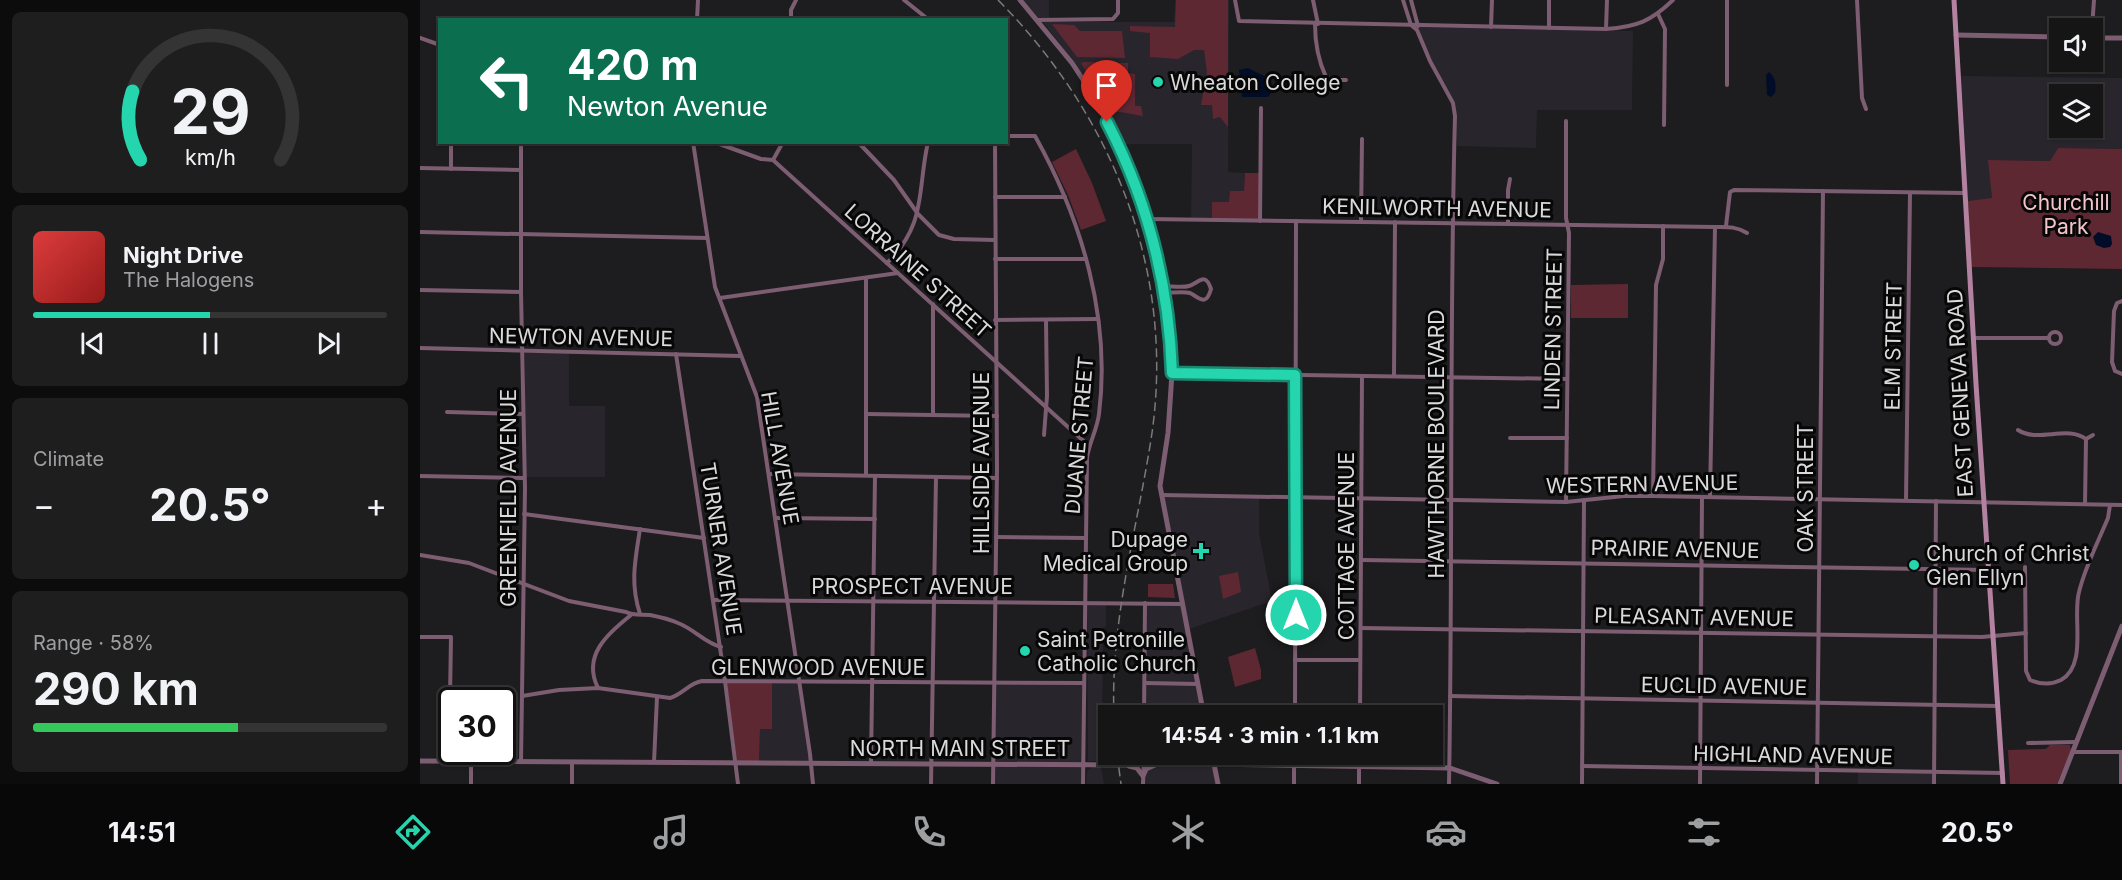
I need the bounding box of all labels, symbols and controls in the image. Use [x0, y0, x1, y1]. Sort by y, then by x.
map controls [2049, 18, 2103, 138]
button: sound [2049, 18, 2103, 72]
text: 420 m [567, 39, 698, 90]
icon: left [468, 42, 546, 120]
pin [1081, 60, 1132, 122]
icon: arrive [1090, 69, 1123, 102]
place label: Wheaton College [1170, 70, 1340, 95]
text: 29 [170, 74, 250, 149]
marker: Wheaton College [1151, 75, 1165, 89]
button: layers [2049, 84, 2103, 138]
text: Newton Avenue [567, 90, 768, 123]
text: km/h [185, 144, 235, 170]
park label: Churchill Park [2022, 190, 2110, 239]
street label: KENILWORTH AVENUE [1322, 193, 1552, 223]
street label: LORRAINE STREET [840, 199, 996, 343]
text: Night Drive [123, 242, 243, 268]
street label: LINDEN STREET [1539, 248, 1567, 410]
text: The Halogens [123, 268, 254, 292]
street label: ELM STREET [1879, 281, 1907, 411]
street label: EAST GENEVA ROAD [1942, 288, 1978, 498]
street label: HAWTHORNE BOULEVARD [1424, 310, 1449, 578]
street label: NEWTON AVENUE [489, 323, 673, 351]
icon: previous [76, 327, 109, 360]
icon: pause [194, 327, 227, 360]
icon: next [312, 327, 345, 360]
street label: DUANE STREET [1060, 355, 1098, 515]
street label: HILLSIDE AVENUE [969, 372, 994, 554]
street label: GREENFIELD AVENUE [496, 389, 521, 607]
street label: HILL AVENUE [756, 389, 804, 527]
street label: OAK STREET [1793, 423, 1818, 553]
text: Climate [33, 447, 104, 471]
street label: COTTAGE AVENUE [1334, 452, 1359, 640]
street label: TURNER AVENUE [695, 461, 747, 637]
street label: WESTERN AVENUE [1546, 470, 1738, 498]
text: 20.5° [149, 477, 271, 532]
text: − [33, 485, 55, 525]
text: + [365, 485, 387, 525]
place label: Dupage Medical Group [1043, 527, 1188, 576]
street label: PRAIRIE AVENUE [1590, 535, 1760, 563]
place label: Church of Christ Glen Ellyn [1926, 541, 2089, 590]
marker: Dupage Medical Group [1192, 542, 1210, 560]
marker: Church of Christ Glen Ellyn [1907, 558, 1921, 572]
street label: PROSPECT AVENUE [811, 574, 1013, 599]
position arrow [1264, 583, 1328, 647]
street label: PLEASANT AVENUE [1594, 603, 1794, 631]
place label: Saint Petronille Catholic Church [1037, 627, 1196, 676]
text: Range · 58% [33, 631, 154, 655]
marker: Saint Petronille Catholic Church [1018, 644, 1032, 658]
street label: GLENWOOD AVENUE [711, 655, 925, 680]
text: 290 km [33, 661, 199, 716]
street label: EUCLID AVENUE [1641, 672, 1807, 700]
speed limit sign: 30 [438, 687, 516, 765]
text: 14:54 · 3 min · 1.1 km [1162, 722, 1379, 748]
street label: NORTH MAIN STREET [850, 736, 1070, 761]
street label: HIGHLAND AVENUE [1693, 741, 1893, 769]
icon: directions [392, 811, 434, 853]
icon: music [650, 811, 692, 853]
icon: phone [908, 811, 950, 853]
icon: climate [1167, 811, 1209, 853]
icon: car [1425, 811, 1467, 853]
icon: filters [1683, 811, 1725, 853]
text: 14:51 [108, 816, 176, 849]
text: 20.5° [1941, 816, 2014, 849]

